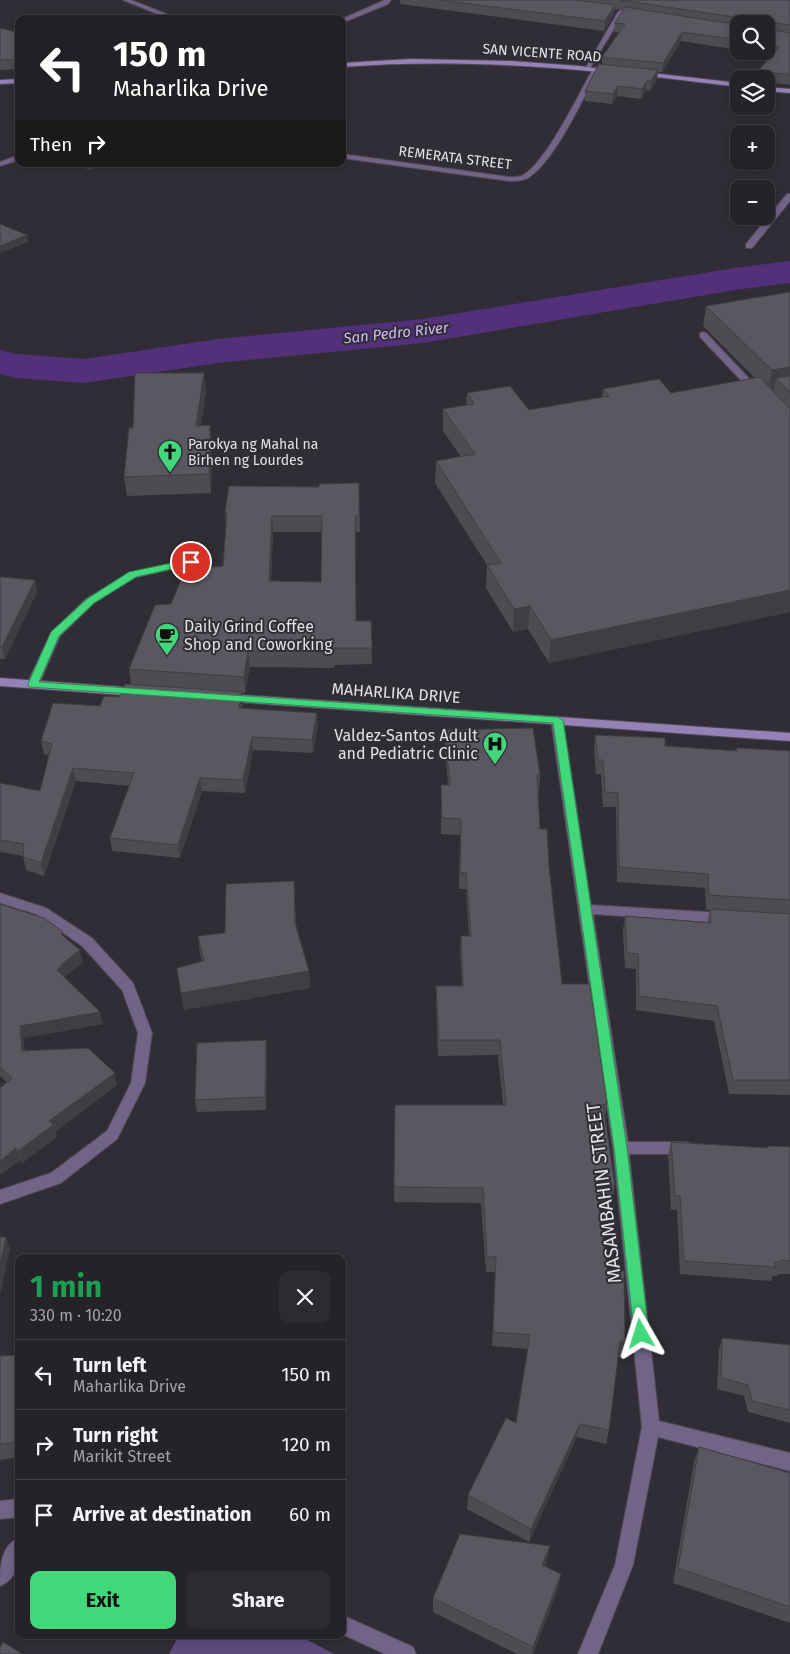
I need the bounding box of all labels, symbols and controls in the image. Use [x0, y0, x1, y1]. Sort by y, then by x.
map controls [730, 15, 775, 225]
button: search [730, 15, 775, 60]
text: 150 m [113, 33, 206, 75]
icon: left [30, 35, 95, 100]
street label: SAN VICENTE ROAD [482, 40, 602, 66]
button: layers [730, 70, 775, 115]
text: Maharlika Drive [113, 75, 268, 102]
button: + [730, 125, 775, 170]
icon: right [82, 130, 110, 158]
text: Then [30, 133, 72, 156]
street label: REMERATA STREET [398, 143, 513, 173]
button: − [730, 180, 775, 225]
water label: San Pedro River [342, 318, 451, 348]
place label: Parokya ng Mahal na Birhen ng Lourdes [188, 436, 318, 469]
church icon: Parokya ng Mahal na Birhen ng Lourdes [157, 439, 183, 473]
pin [170, 541, 212, 583]
icon: arrive [177, 548, 205, 576]
place label: Daily Grind Coffee Shop and Coworking [184, 617, 333, 654]
cafe icon: Daily Grind Coffee Shop and Coworking [154, 622, 180, 656]
street label: MAHARLIKA DRIVE [331, 679, 461, 707]
place label: Valdez-Santos Adult and Pediatric Clinic [334, 726, 478, 763]
hospital icon: Valdez-Santos Adult and Pediatric Clinic [482, 731, 508, 765]
street label: MASAMBAHIN STREET [581, 1101, 626, 1285]
text: 1 min [30, 1269, 102, 1305]
button: close [279, 1271, 331, 1323]
text: 330 m · 10:20 [30, 1306, 122, 1325]
position arrow [614, 1307, 666, 1359]
text: Turn left [73, 1354, 147, 1377]
icon: left [30, 1361, 58, 1389]
text: 150 m [281, 1363, 331, 1386]
text: Maharlika Drive [73, 1377, 186, 1396]
text: Turn right [73, 1424, 158, 1447]
icon: right [30, 1431, 58, 1459]
text: 120 m [281, 1433, 331, 1456]
text: Marikit Street [73, 1447, 171, 1466]
icon: arrive [30, 1501, 58, 1529]
text: Arrive at destination [73, 1503, 252, 1526]
text: 60 m [289, 1503, 331, 1526]
button: Exit [30, 1571, 176, 1629]
button: Share [186, 1571, 331, 1629]

